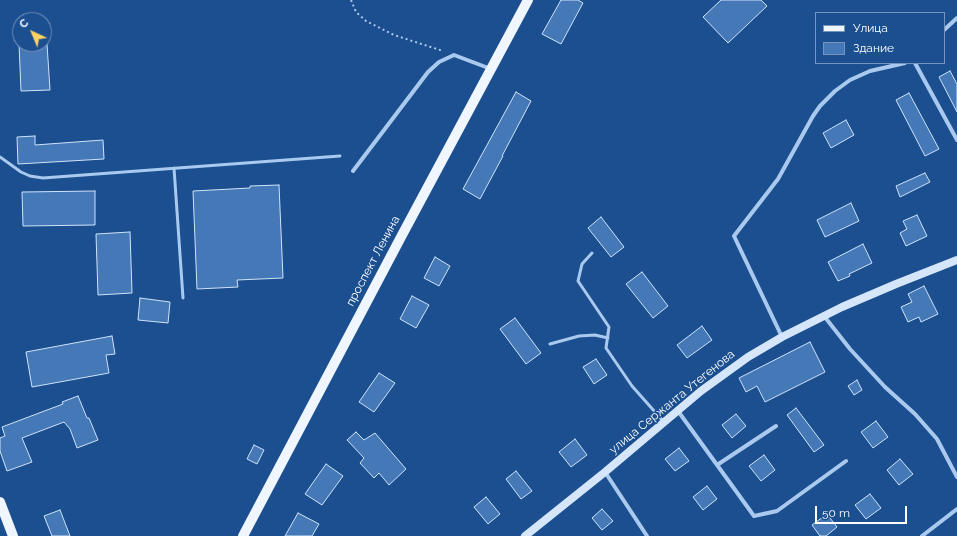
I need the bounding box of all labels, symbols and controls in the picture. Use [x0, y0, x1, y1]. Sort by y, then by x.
north arrow [12, 12, 52, 52]
legend [815, 12, 945, 64]
text: С [17, 16, 31, 31]
text: Улица [853, 21, 888, 35]
text: Здание [853, 41, 894, 55]
street label: проспект Ленина [343, 213, 403, 309]
street label: улица Сержанта Утегенова [606, 347, 738, 457]
scale bar [817, 498, 909, 524]
text: 50 m [822, 506, 850, 520]

